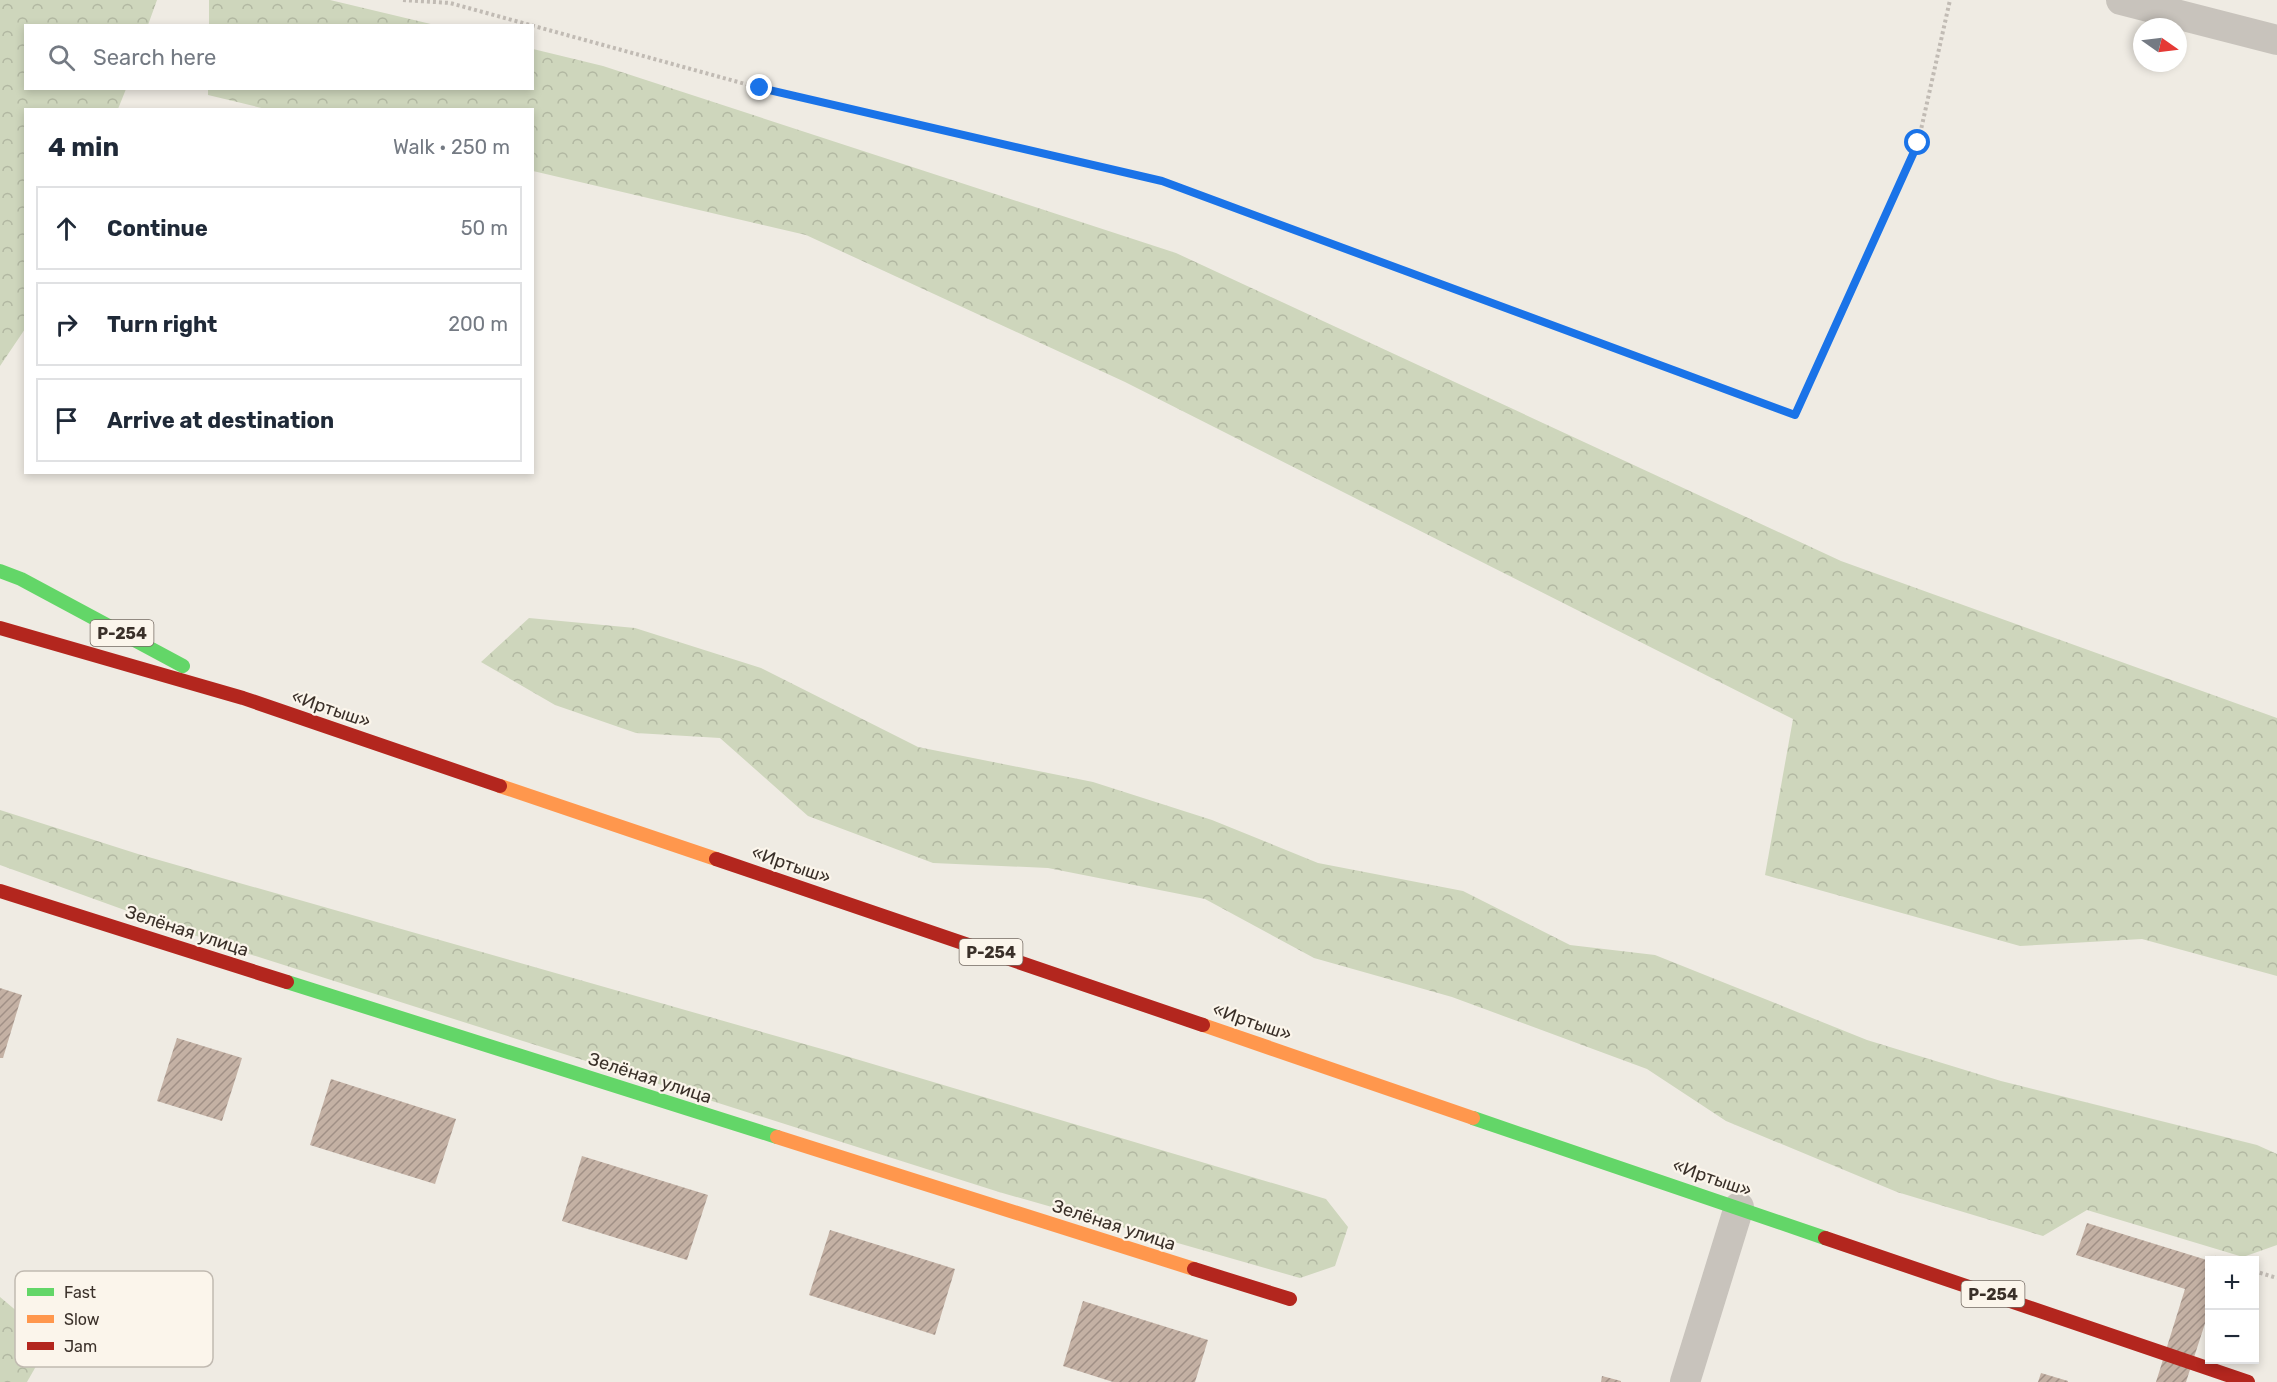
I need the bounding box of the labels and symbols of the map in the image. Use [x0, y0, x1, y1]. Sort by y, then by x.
north arrow [2133, 18, 2187, 72]
route end [746, 74, 772, 100]
route start [1904, 129, 1930, 155]
road number: Р-254 [90, 620, 154, 646]
street label: «Иртыш» [289, 685, 373, 733]
street label: «Иртыш» [749, 841, 833, 889]
street label: Зелёная улица [122, 901, 252, 961]
road number: Р-254 [960, 939, 1022, 965]
street label: «Иртыш» [1210, 998, 1294, 1046]
street label: Зелёная улица [585, 1048, 715, 1108]
street label: «Иртыш» [1670, 1154, 1754, 1202]
street label: Зелёная улица [1049, 1195, 1179, 1255]
legend [15, 1271, 213, 1367]
road number: Р-254 [1962, 1281, 2024, 1307]
text: Fast [64, 1283, 96, 1302]
text: Slow [64, 1310, 100, 1329]
text: Jam [64, 1337, 97, 1356]

